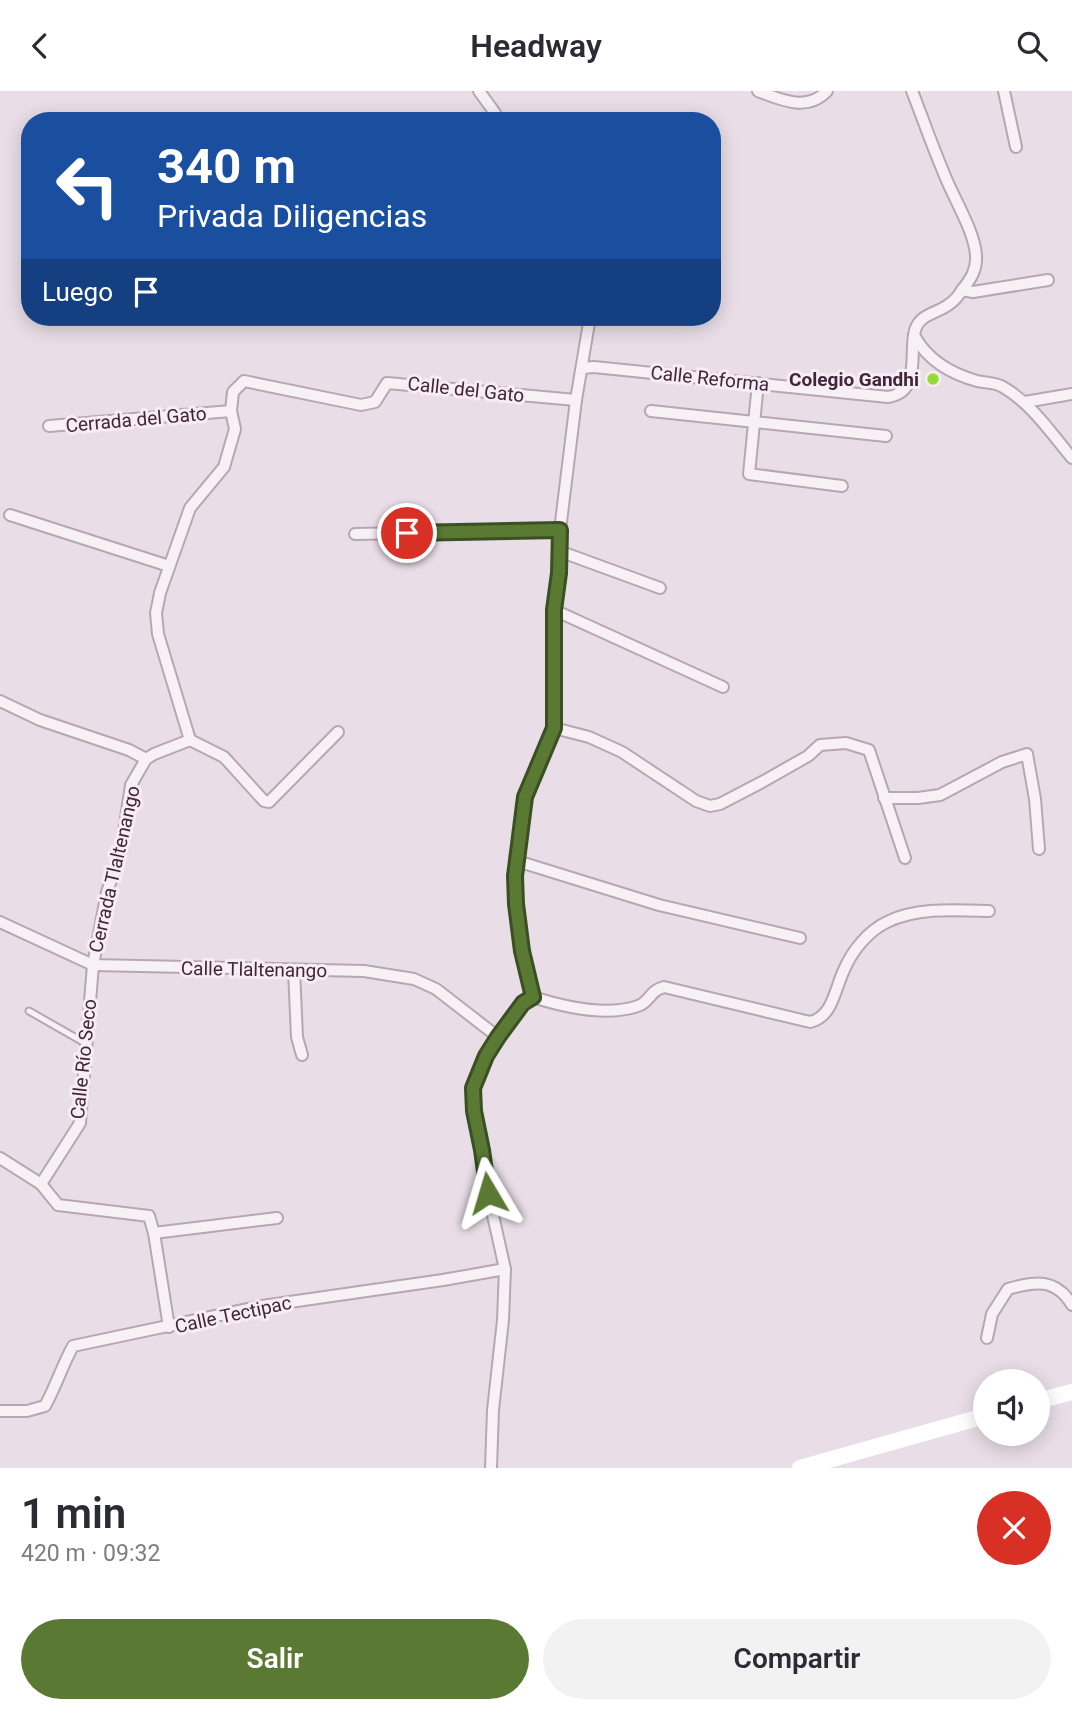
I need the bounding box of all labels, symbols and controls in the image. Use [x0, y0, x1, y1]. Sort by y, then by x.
icon: back [21, 27, 59, 65]
text: Headway [470, 27, 602, 65]
icon: search [1013, 27, 1051, 65]
text: 340 m [157, 138, 296, 195]
icon: left [42, 140, 133, 231]
text: Privada Diligencias [157, 197, 427, 235]
icon: arrive [127, 273, 165, 311]
text: Luego [42, 277, 113, 307]
street label: Calle Reforma [649, 361, 771, 396]
place label: Colegio Gandhi [789, 368, 919, 391]
marker: Colegio Gandhi [925, 371, 941, 387]
street label: Calle del Gato [407, 372, 525, 407]
street label: Cerrada del Gato [65, 402, 207, 437]
pin [377, 503, 437, 563]
icon: arrive [388, 514, 426, 552]
street label: Cerrada Tlaltenango [84, 783, 145, 955]
street label: Calle Tlaltenango [181, 957, 327, 982]
street label: Calle Río Seco [66, 998, 101, 1120]
position arrow [451, 1156, 525, 1230]
street label: Calle Tectipac [173, 1291, 294, 1338]
map controls [973, 1369, 1050, 1446]
button: sound [973, 1369, 1050, 1446]
text: 1 min [21, 1489, 126, 1538]
button: close [977, 1491, 1051, 1565]
text: 420 m · 09:32 [21, 1540, 160, 1567]
button: Salir [21, 1619, 529, 1699]
button: Compartir [543, 1619, 1051, 1699]

